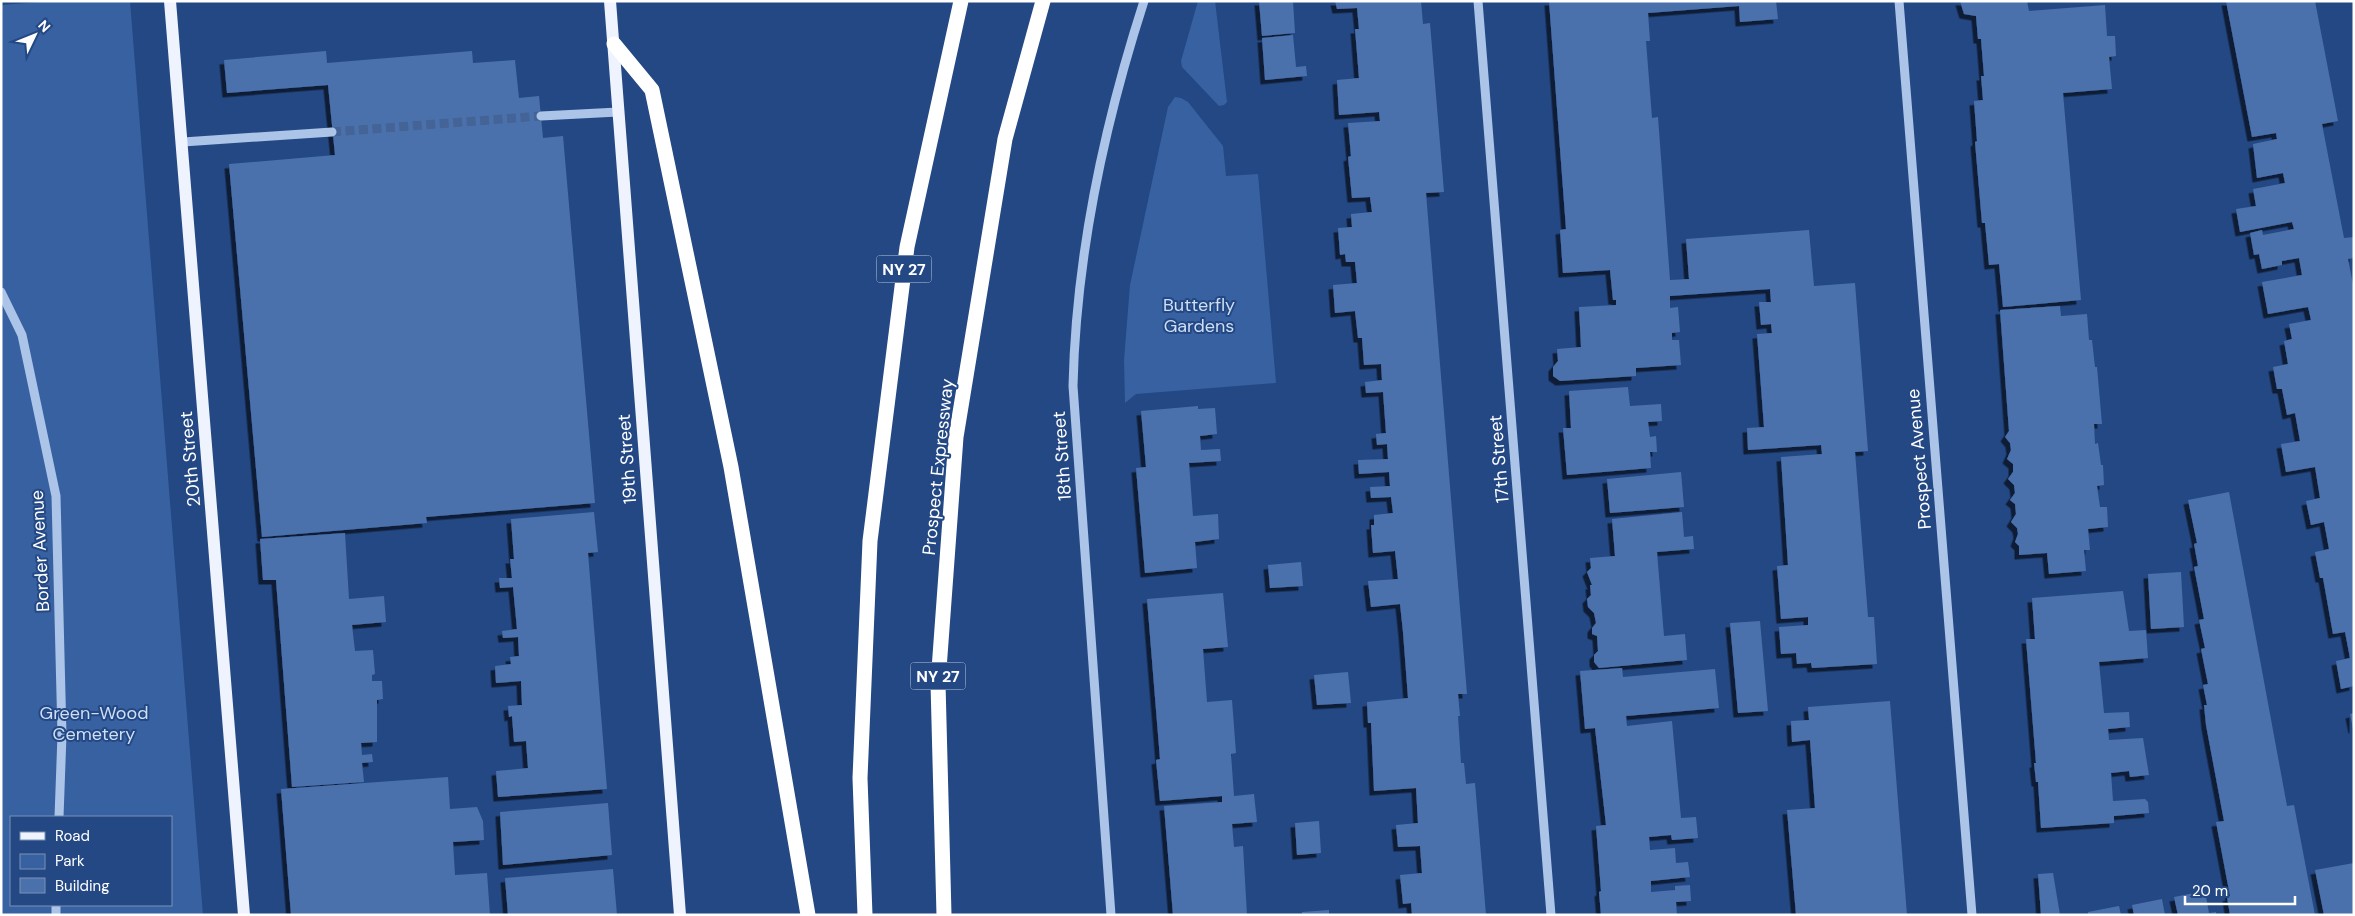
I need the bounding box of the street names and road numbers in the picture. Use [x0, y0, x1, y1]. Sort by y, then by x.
road number: NY 27 [876, 255, 932, 282]
street label: Prospect Expressway [917, 378, 959, 556]
street label: Prospect Avenue [1901, 388, 1937, 530]
street label: 20th Street [174, 410, 206, 508]
street label: 18th Street [1047, 410, 1077, 502]
street label: 19th Street [612, 413, 642, 505]
street label: 17th Street [1483, 414, 1515, 504]
street label: Border Avenue [25, 489, 55, 613]
road number: NY 27 [910, 662, 966, 689]

